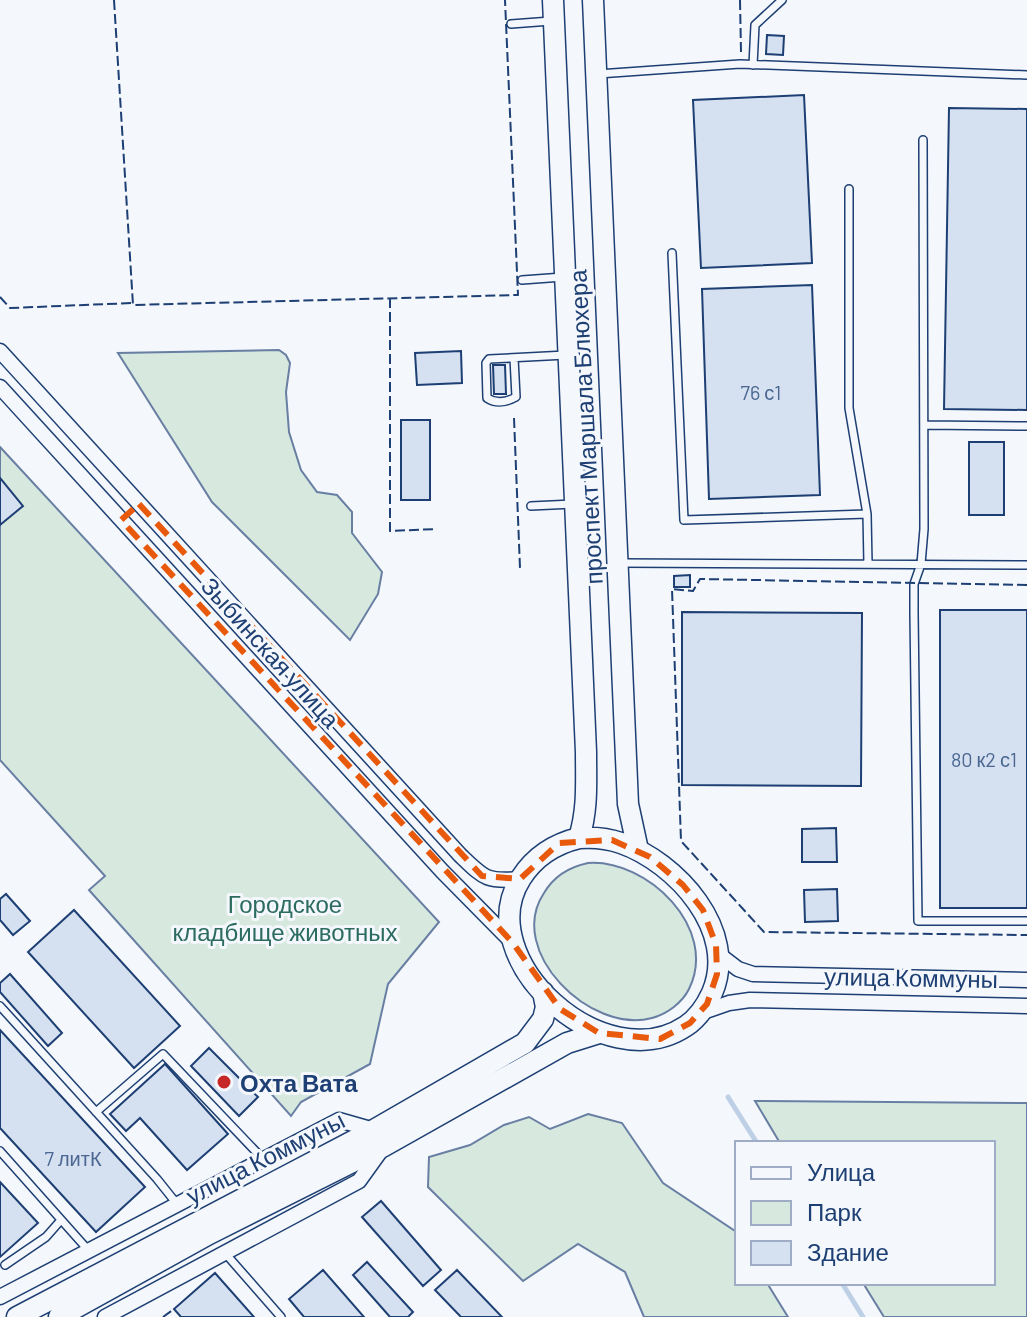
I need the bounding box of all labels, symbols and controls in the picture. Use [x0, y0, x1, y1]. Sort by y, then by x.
street label: проспект Маршала Блюхера [562, 268, 608, 585]
house number: 76 с1 [741, 380, 781, 404]
street label: Зыбинская улица [196, 571, 347, 734]
house number: 80 к2 с1 [951, 747, 1017, 771]
park label: Городское кладбище животных [172, 889, 398, 946]
street label: улица Коммуны [824, 961, 998, 993]
place label: Охта Вата [240, 1068, 358, 1097]
marker: Охта Вата [215, 1073, 233, 1091]
street label: улица Коммуны [181, 1105, 349, 1209]
legend [735, 1141, 995, 1285]
house number: 7 литК [44, 1146, 102, 1170]
text: Улица [807, 1157, 876, 1186]
text: Парк [807, 1197, 862, 1226]
text: Здание [807, 1237, 889, 1266]

